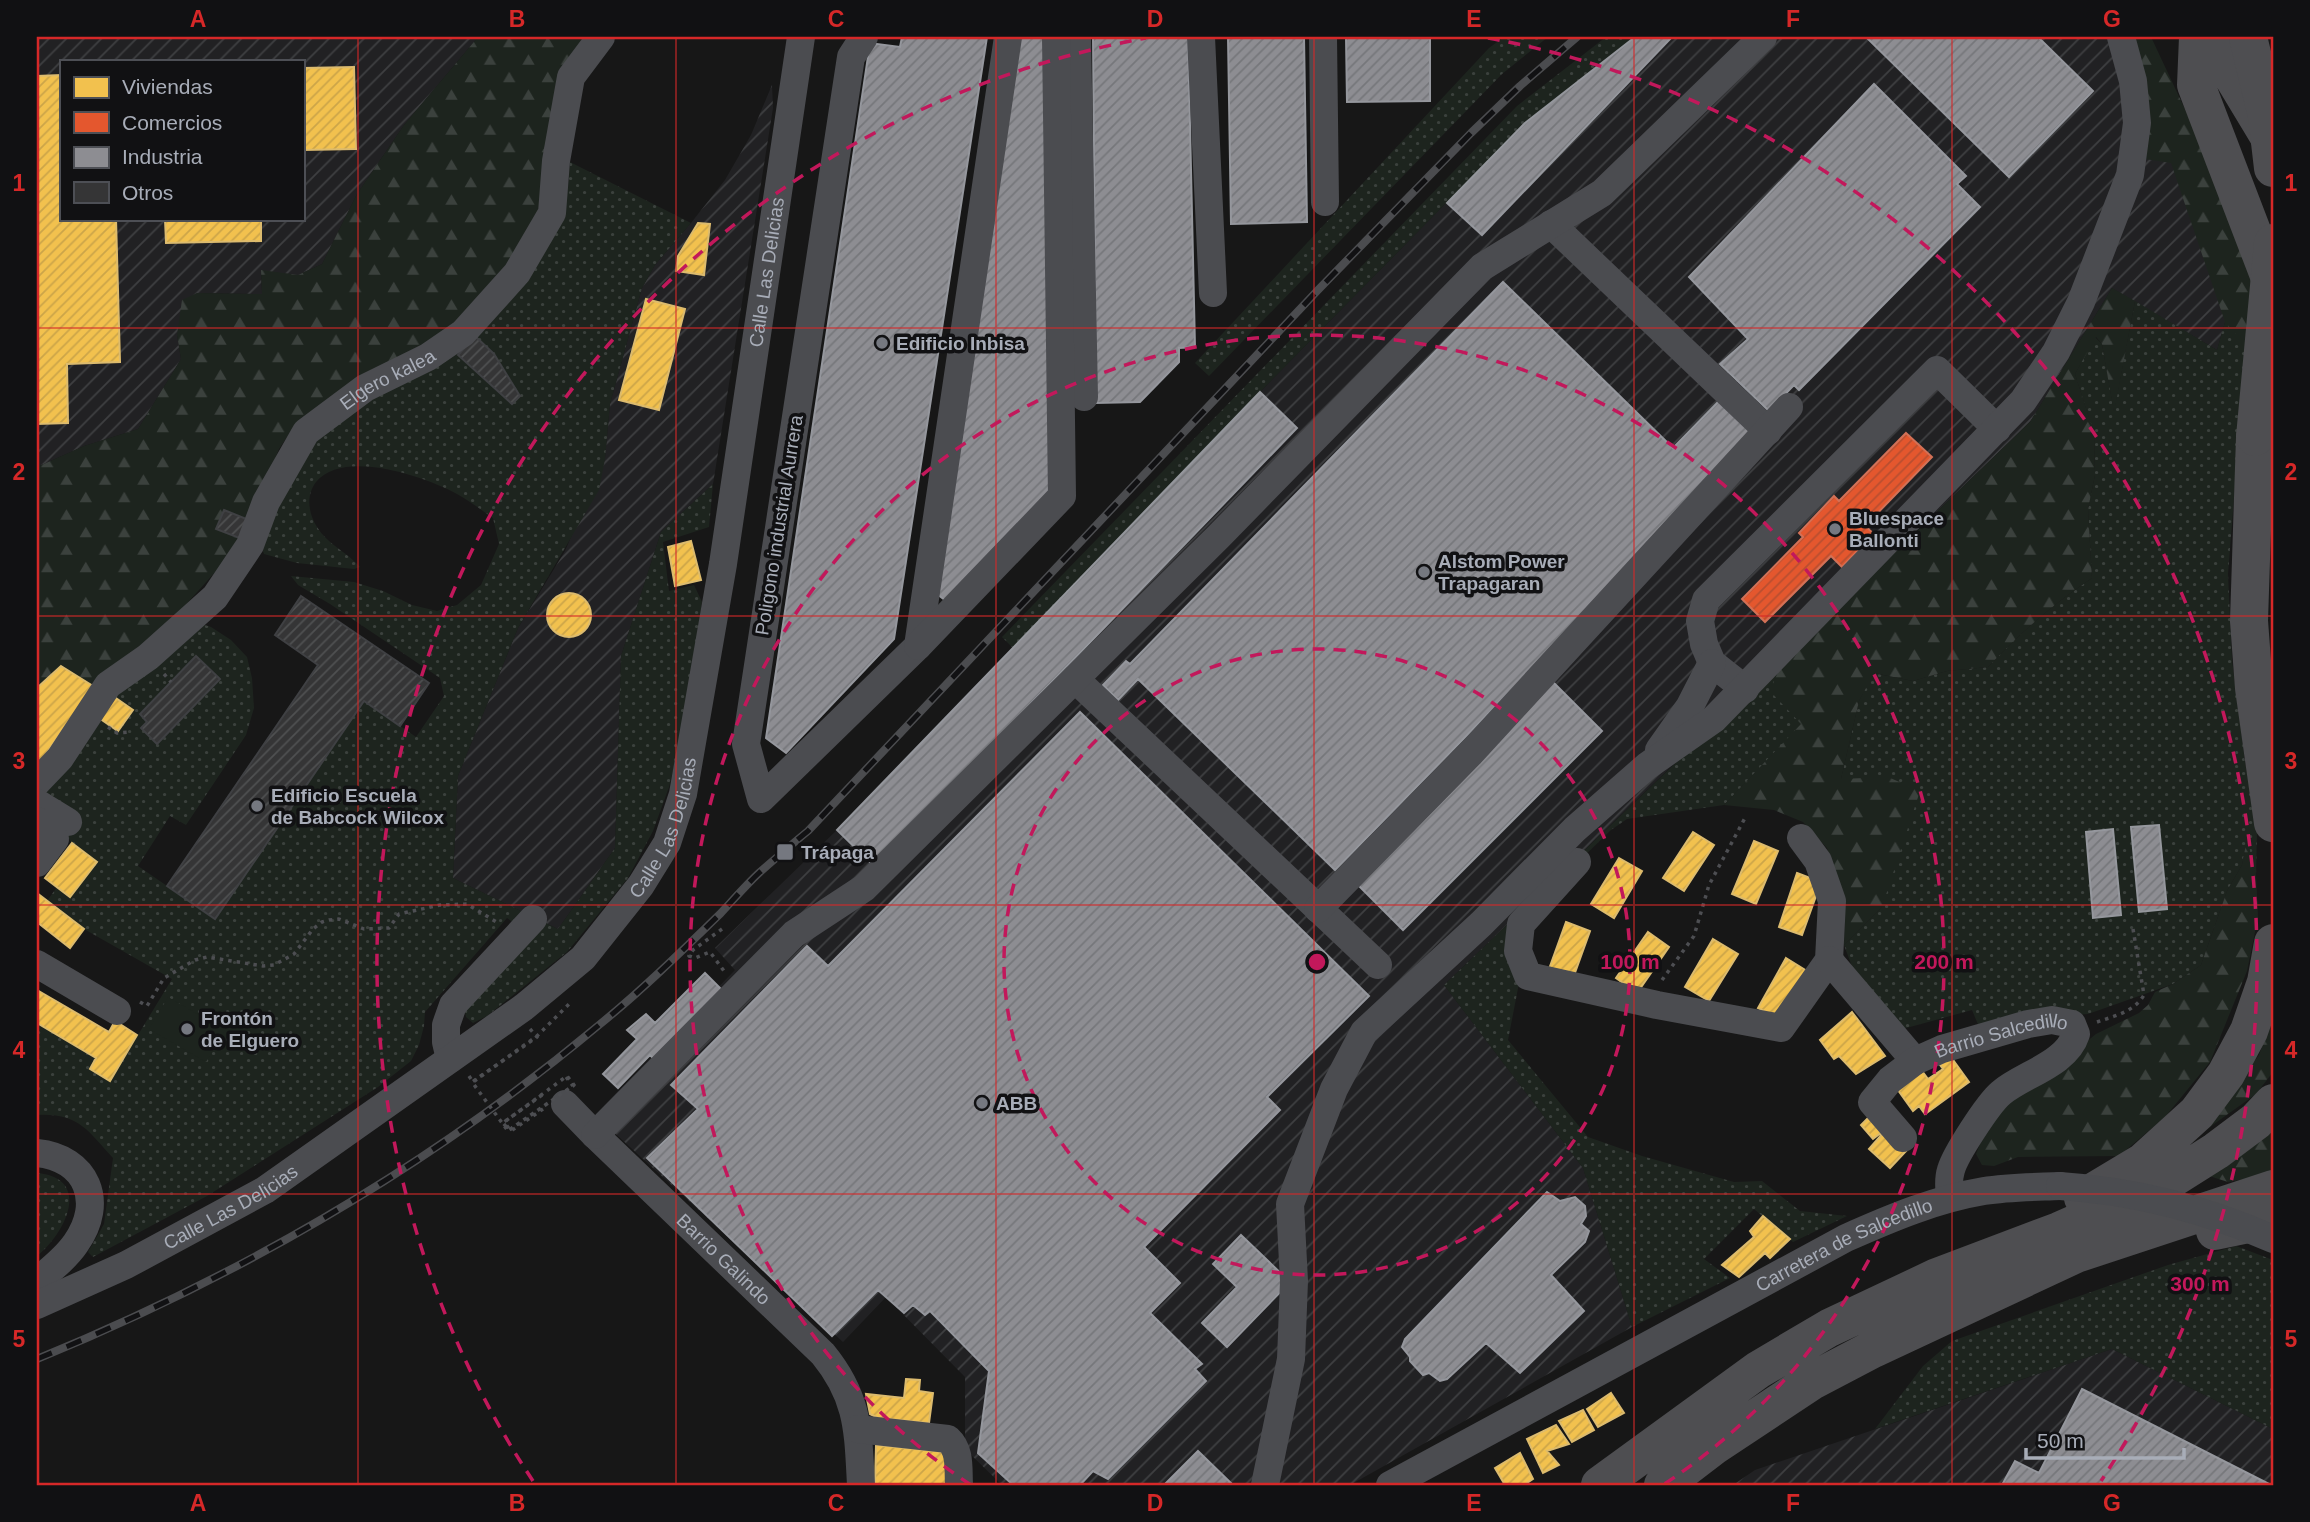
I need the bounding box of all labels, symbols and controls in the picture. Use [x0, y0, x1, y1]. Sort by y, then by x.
text: A [190, 6, 206, 32]
text: B [509, 6, 525, 32]
text: C [828, 6, 844, 32]
text: D [1147, 6, 1163, 32]
text: E [1466, 6, 1482, 32]
text: F [1786, 6, 1800, 32]
text: G [2103, 6, 2121, 32]
legend [60, 60, 304, 220]
text: Viviendas [122, 75, 213, 98]
text: Comercios [122, 111, 222, 134]
text: Industria [122, 145, 203, 168]
text: 1 [13, 170, 26, 196]
text: 1 [2285, 170, 2298, 196]
text: Otros [122, 181, 173, 204]
street label: Calle Las Delicias [745, 196, 788, 348]
place label: Edificio Inbisa [896, 333, 1025, 354]
marker: Edificio Inbisa [874, 335, 890, 351]
street label: Elgero kalea [335, 344, 440, 414]
street label: Poligono industrial Aurrera [751, 413, 807, 637]
text: 2 [13, 459, 25, 485]
text: 2 [2285, 459, 2297, 485]
place label: Bluespace Ballonti [1849, 508, 1944, 551]
marker: Bluespace Ballonti [1827, 521, 1843, 537]
place label: Alstom Power Trapagaran [1438, 551, 1565, 594]
marker: Alstom Power Trapagaran [1416, 564, 1432, 580]
text: 3 [13, 748, 25, 774]
text: 3 [2285, 748, 2297, 774]
street label: Calle Las Delicias [625, 756, 700, 902]
place label: Edificio Escuela de Babcock Wilcox [271, 785, 444, 828]
marker: Edificio Escuela de Babcock Wilcox [249, 798, 265, 814]
marker: Trápaga [775, 842, 795, 862]
place label: Trápaga [801, 842, 874, 863]
centre of rings [1305, 950, 1329, 974]
text: 100 m [1600, 950, 1660, 973]
text: 200 m [1914, 950, 1974, 973]
place label: Frontón de Elguero [201, 1008, 299, 1051]
street label: Barrio Salcedillo [1931, 1009, 2070, 1062]
marker: Frontón de Elguero [179, 1021, 195, 1037]
text: 4 [13, 1037, 26, 1063]
text: 4 [2285, 1037, 2298, 1063]
place label: ABB [996, 1093, 1037, 1114]
marker: ABB [974, 1095, 990, 1111]
street label: Calle Las Delicias [160, 1160, 301, 1253]
street label: Carretera de Salcedillo [1752, 1194, 1935, 1295]
street label: Barrio Galindo [673, 1209, 775, 1309]
text: 300 m [2170, 1272, 2230, 1295]
text: 5 [13, 1326, 26, 1352]
text: 5 [2285, 1326, 2298, 1352]
scale bar [2026, 1417, 2184, 1461]
text: 50 m [2037, 1429, 2084, 1452]
text: A [190, 1490, 206, 1516]
text: B [509, 1490, 525, 1516]
text: C [828, 1490, 844, 1516]
text: D [1147, 1490, 1163, 1516]
text: E [1466, 1490, 1482, 1516]
text: F [1786, 1490, 1800, 1516]
text: G [2103, 1490, 2121, 1516]

